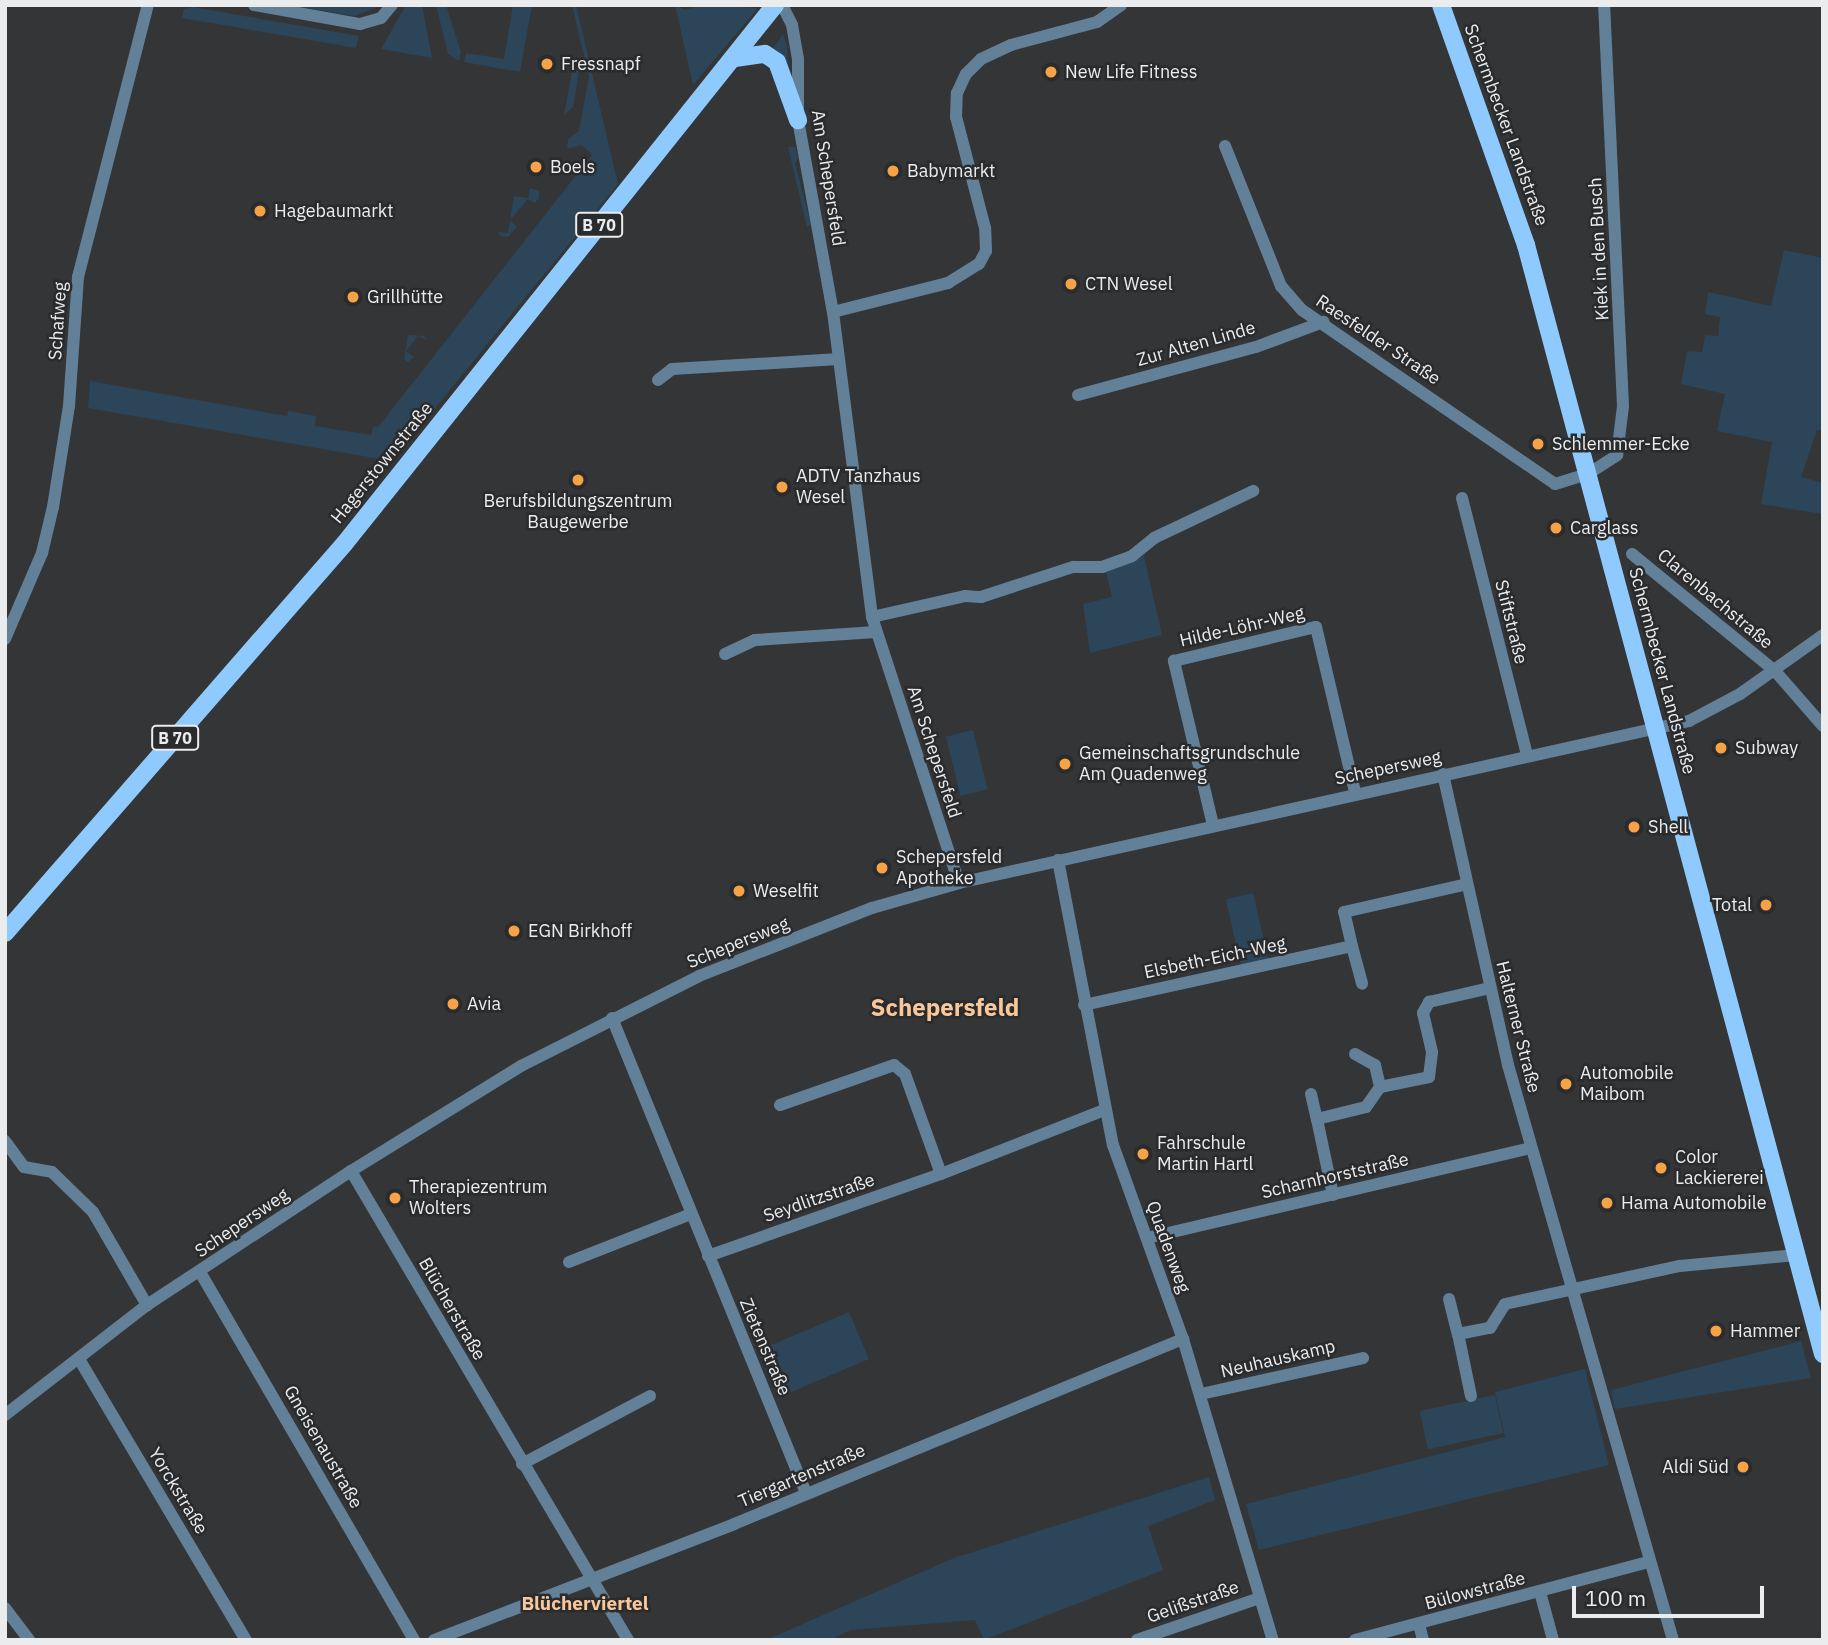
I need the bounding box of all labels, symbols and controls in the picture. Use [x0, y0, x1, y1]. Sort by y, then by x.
street label: Schermbecker Landstraße [1459, 21, 1553, 229]
place label: Fressnapf [561, 53, 641, 75]
marker: Fressnapf [539, 56, 555, 72]
place label: New Life Fitness [1065, 61, 1197, 83]
marker: New Life Fitness [1043, 64, 1059, 80]
street label: Am Schepersfeld [807, 108, 849, 248]
place label: Boels [550, 156, 595, 178]
marker: Boels [528, 159, 544, 175]
place label: Babymarkt [907, 160, 995, 182]
marker: Babymarkt [885, 163, 901, 179]
street label: Kiek in den Busch [1584, 177, 1614, 321]
place label: Hagebaumarkt [274, 200, 393, 222]
marker: Hagebaumarkt [252, 203, 268, 219]
road number: B 70 [574, 213, 624, 238]
place label: CTN Wesel [1085, 273, 1173, 295]
marker: CTN Wesel [1063, 276, 1079, 292]
street label: Schafweg [44, 281, 72, 361]
place label: Grillhütte [367, 286, 443, 308]
marker: Grillhütte [345, 289, 361, 305]
street label: Raesfelder Straße [1312, 290, 1444, 390]
street label: Zur Alten Linde [1134, 317, 1258, 371]
street label: Hagerstownstraße [327, 398, 437, 528]
place label: Schlemmer-Ecke [1552, 433, 1690, 455]
marker: Schlemmer-Ecke [1530, 436, 1546, 452]
place label: ADTV Tanzhaus Wesel [796, 466, 921, 508]
marker: Berufsbildungszentrum Baugewerbe [570, 472, 586, 488]
marker: ADTV Tanzhaus Wesel [774, 479, 790, 495]
place label: Berufsbildungszentrum Baugewerbe [483, 491, 673, 534]
place label: Carglass [1570, 517, 1638, 539]
marker: Carglass [1548, 520, 1564, 536]
street label: Clarenbachstraße [1653, 544, 1777, 654]
street label: Schermbecker Landstraße [1624, 565, 1700, 777]
street label: Stiftstraße [1490, 578, 1532, 666]
street label: Hilde-Löhr-Weg [1178, 602, 1306, 652]
street label: Am Schepersfeld [902, 683, 966, 821]
road number: B 70 [150, 726, 200, 750]
place label: Subway [1735, 737, 1798, 759]
marker: Subway [1713, 740, 1729, 756]
place label: Gemeinschaftsgrundschule Am Quadenweg [1079, 743, 1300, 786]
street label: Schepersweg [1333, 746, 1443, 790]
marker: Gemeinschaftsgrundschule Am Quadenweg [1057, 756, 1073, 772]
place label: Shell [1648, 816, 1688, 838]
marker: Shell [1626, 819, 1642, 835]
place label: Schepersfeld Apotheke [896, 847, 1002, 890]
marker: Schepersfeld Apotheke [874, 860, 890, 876]
place label: Weselfit [753, 880, 819, 902]
marker: Weselfit [731, 883, 747, 899]
place label: Total [1712, 894, 1752, 916]
marker: Total [1758, 897, 1774, 913]
street label: Schepersweg [684, 913, 792, 973]
place label: EGN Birkhoff [528, 920, 632, 942]
marker: EGN Birkhoff [506, 923, 522, 939]
street label: Elsbeth-Eich-Weg [1142, 932, 1288, 984]
street label: Halterner Straße [1491, 959, 1545, 1095]
place label: Avia [467, 993, 501, 1015]
district label: Schepersfeld [871, 994, 1019, 1022]
marker: Avia [445, 996, 461, 1012]
place label: Automobile Maibom [1580, 1063, 1674, 1106]
marker: Automobile Maibom [1558, 1076, 1574, 1092]
place label: Fahrschule Martin Hartl [1157, 1133, 1253, 1176]
marker: Fahrschule Martin Hartl [1135, 1146, 1151, 1162]
place label: Color Lackiererei [1675, 1147, 1764, 1190]
street label: Scharnhorststraße [1259, 1149, 1411, 1203]
marker: Color Lackiererei [1653, 1160, 1669, 1176]
street label: Seydlitzstraße [761, 1169, 877, 1227]
place label: Therapiezentrum Wolters [409, 1177, 547, 1220]
street label: Schepersweg [191, 1184, 293, 1262]
marker: Therapiezentrum Wolters [387, 1190, 403, 1206]
place label: Hama Automobile [1621, 1192, 1767, 1214]
marker: Hama Automobile [1599, 1195, 1615, 1211]
street label: Quadenweg [1141, 1198, 1195, 1296]
street label: Blücherstraße [414, 1254, 490, 1364]
street label: Zietenstraße [735, 1295, 795, 1399]
place label: Hammer [1730, 1320, 1800, 1342]
marker: Hammer [1708, 1323, 1724, 1339]
street label: Neuhauskamp [1219, 1335, 1337, 1383]
street label: Gneisenaustraße [279, 1382, 367, 1512]
street label: Tiergartenstraße [735, 1440, 869, 1512]
street label: Yorckstraße [144, 1444, 212, 1538]
place label: Aldi Süd [1662, 1456, 1729, 1478]
marker: Aldi Süd [1735, 1459, 1751, 1475]
street label: Bülowstraße [1422, 1567, 1528, 1615]
scale bar [1576, 1572, 1769, 1616]
street label: Gelißstraße [1144, 1576, 1242, 1628]
text: 100 m [1585, 1584, 1646, 1612]
district label: Blücherviertel [521, 1593, 649, 1615]

